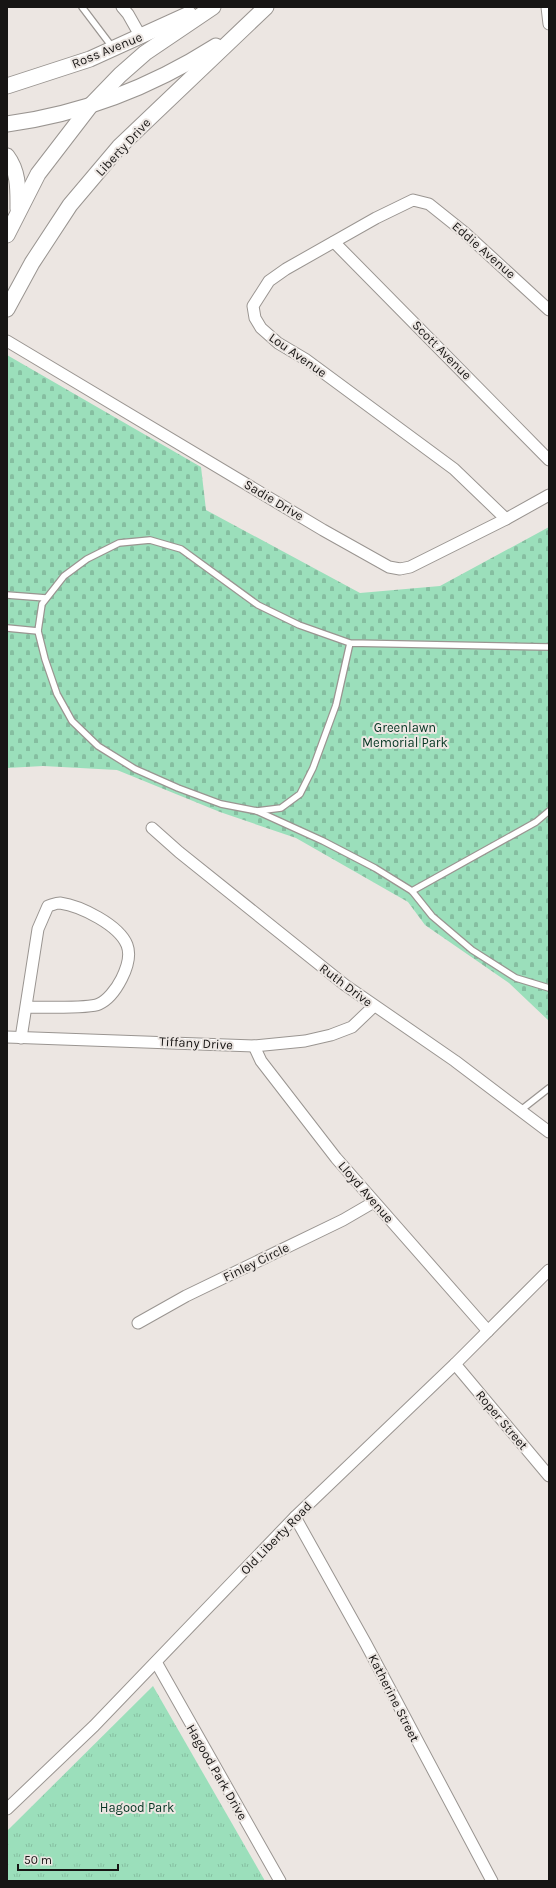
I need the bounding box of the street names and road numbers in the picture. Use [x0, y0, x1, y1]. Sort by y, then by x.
street label: Ross Avenue [70, 29, 145, 71]
street label: Liberty Drive [92, 115, 154, 179]
street label: Eddie Avenue [449, 218, 519, 282]
street label: Scott Avenue [409, 317, 475, 383]
street label: Lou Avenue [266, 330, 330, 381]
street label: Sadie Drive [242, 476, 307, 524]
street label: Ruth Drive [317, 960, 376, 1010]
street label: Tiffany Drive [159, 1034, 234, 1052]
street label: Lloyd Avenue [335, 1158, 397, 1226]
street label: Finley Circle [221, 1239, 292, 1284]
street label: Roper Street [473, 1387, 531, 1453]
street label: Old Liberty Road [237, 1498, 315, 1578]
street label: Katherine Street [365, 1652, 423, 1744]
street label: Hagood Park Drive [184, 1721, 251, 1823]

